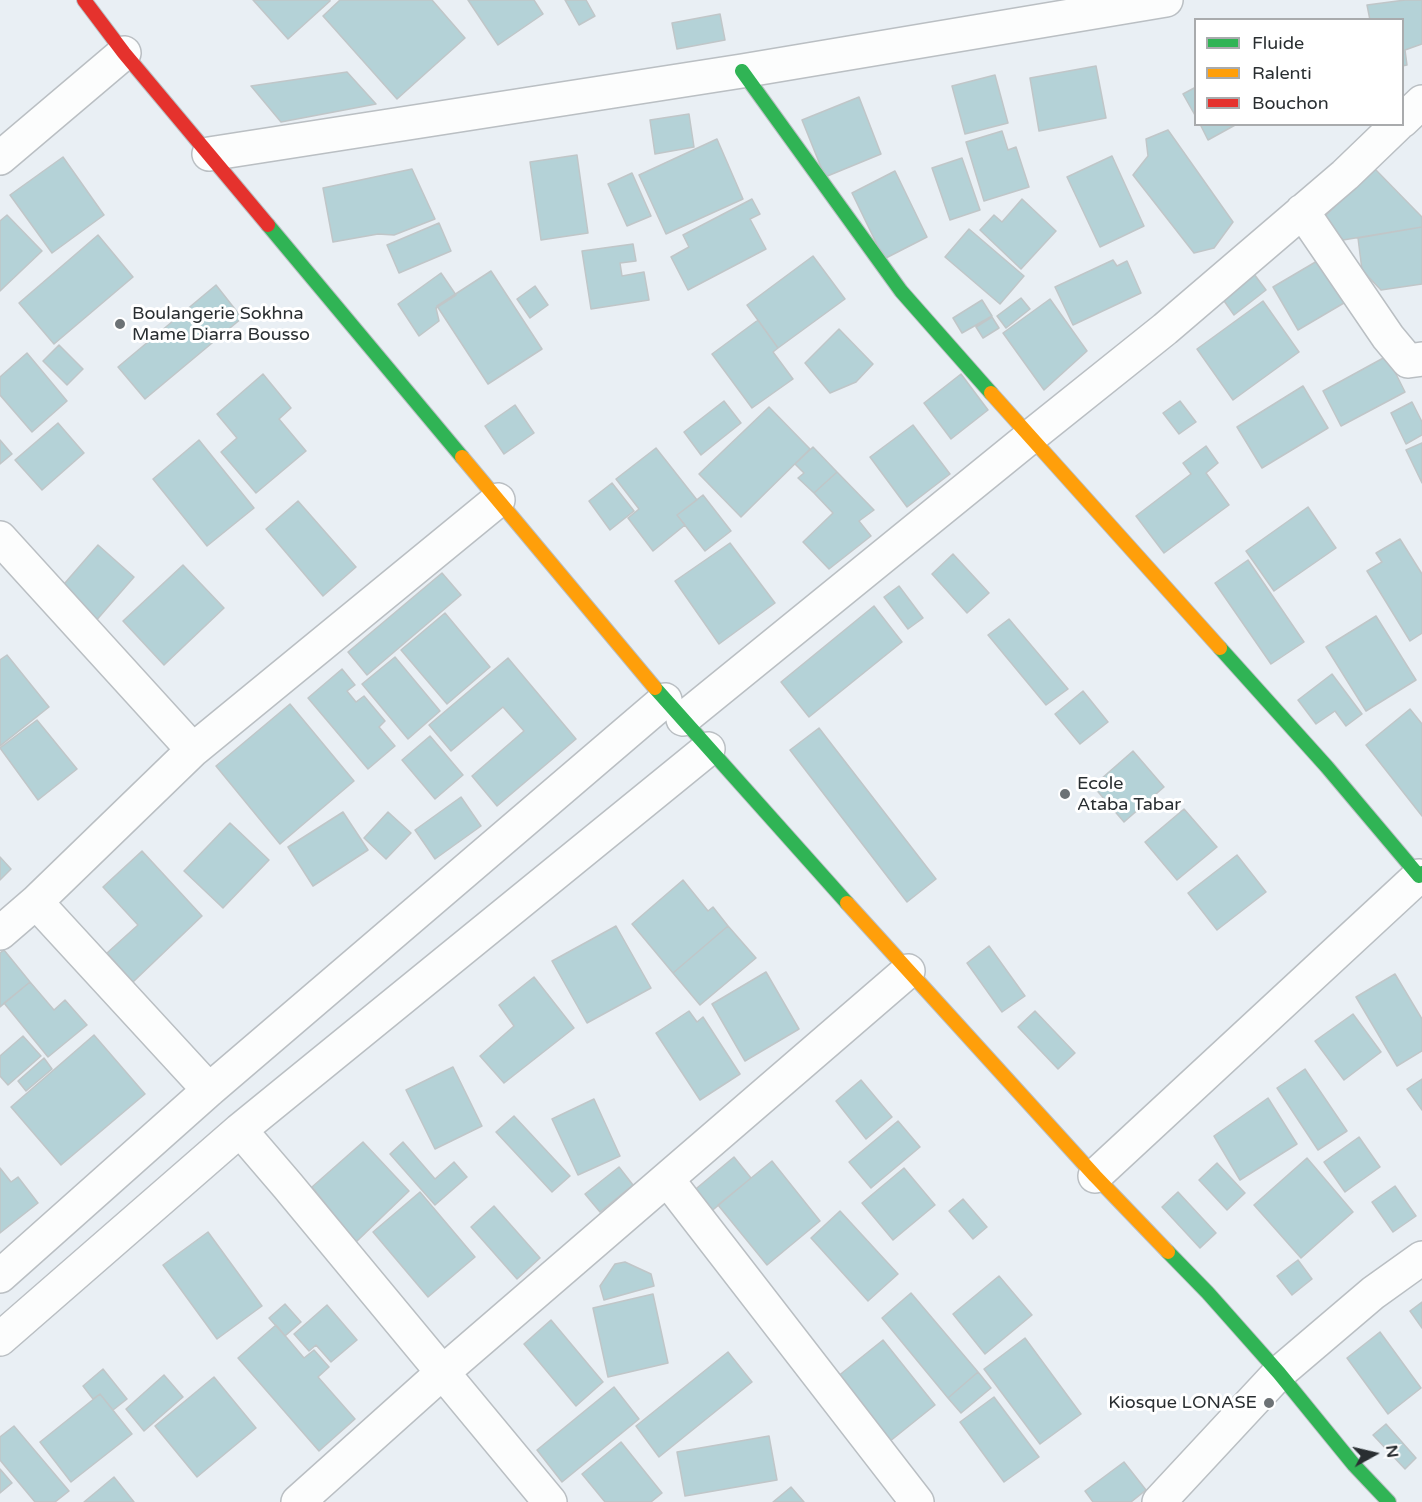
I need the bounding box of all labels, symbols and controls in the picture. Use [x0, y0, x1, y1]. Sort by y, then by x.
legend [1194, 18, 1404, 126]
text: Fluide [1252, 32, 1304, 54]
text: Ralenti [1252, 62, 1312, 84]
text: Bouchon [1252, 92, 1329, 114]
place label: Boulangerie Sokhna Mame Diarra Bousso [132, 303, 310, 346]
marker: Boulangerie Sokhna Mame Diarra Bousso [113, 317, 127, 331]
place label: Ecole Ataba Tabar [1077, 773, 1181, 816]
marker: Ecole Ataba Tabar [1058, 787, 1072, 801]
place label: Kiosque LONASE [1108, 1392, 1257, 1414]
marker: Kiosque LONASE [1262, 1396, 1276, 1410]
north arrow [1344, 1424, 1404, 1484]
text: N [1381, 1444, 1403, 1459]

